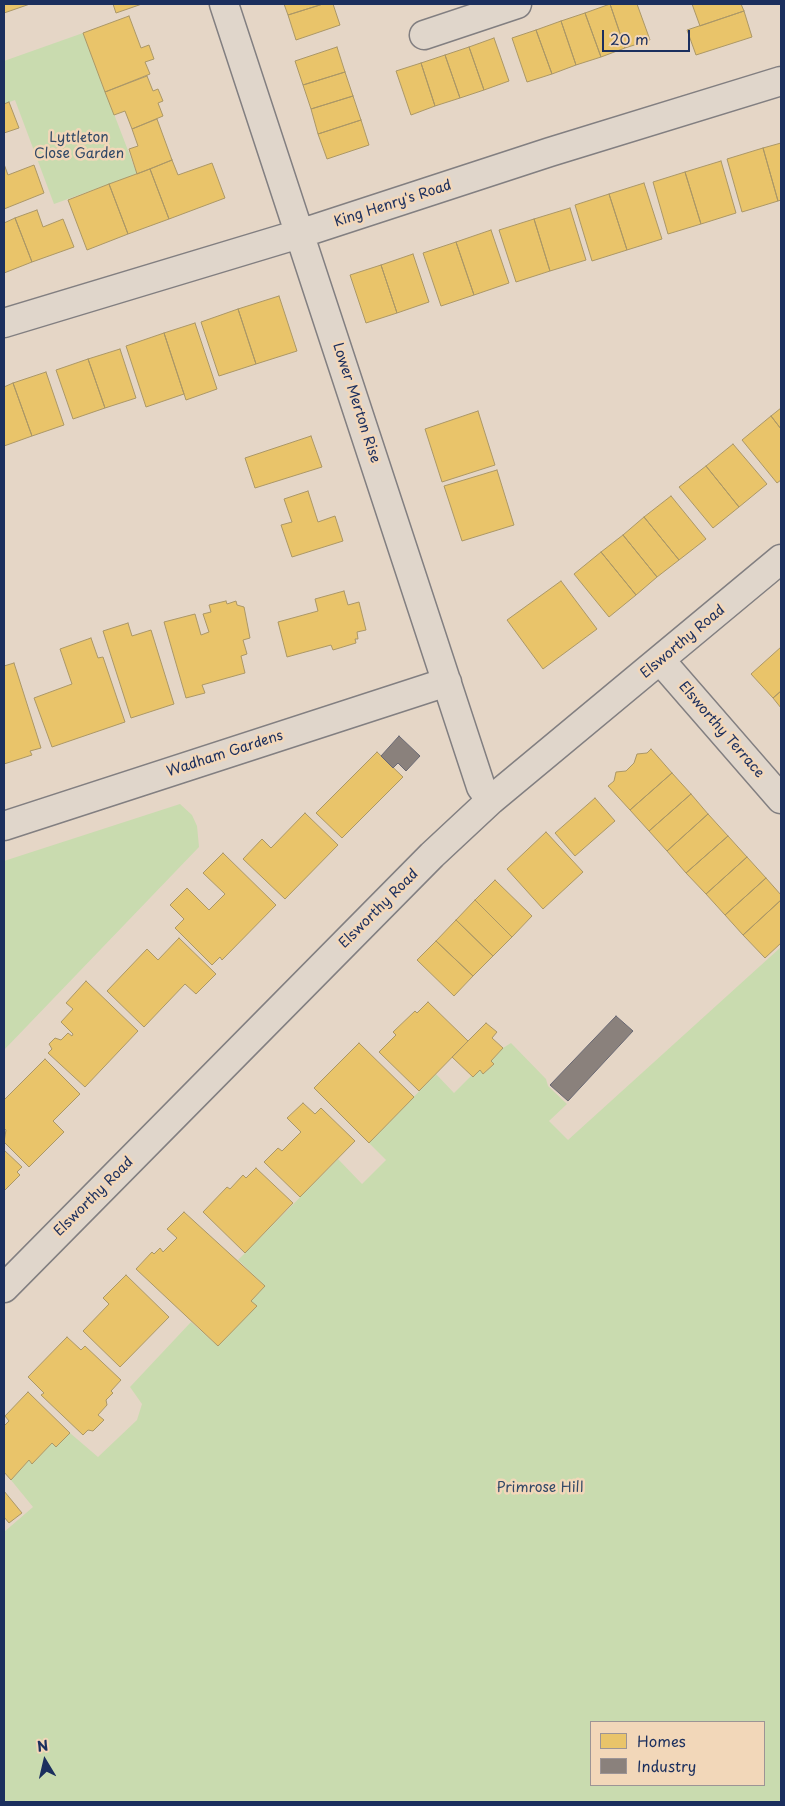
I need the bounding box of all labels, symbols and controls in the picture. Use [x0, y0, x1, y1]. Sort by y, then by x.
scale bar [605, 20, 692, 52]
text: 20 m [610, 27, 649, 50]
park label: Lyttleton Close Garden [34, 130, 124, 162]
street label: King Henry's Road [332, 177, 454, 231]
street label: Lower Merton Rise [329, 341, 383, 465]
street label: Elsworthy Road [637, 602, 729, 682]
street label: Elsworthy Terrace [675, 679, 767, 781]
street label: Wadham Gardens [165, 727, 285, 781]
street label: Elsworthy Road [336, 866, 422, 952]
street label: Elsworthy Road [51, 1154, 137, 1240]
park label: Primrose Hill [497, 1480, 583, 1496]
legend [590, 1721, 765, 1786]
text: Homes [637, 1729, 686, 1752]
text: N [35, 1734, 50, 1757]
north arrow [20, 1736, 70, 1786]
text: Industry [637, 1754, 696, 1777]

